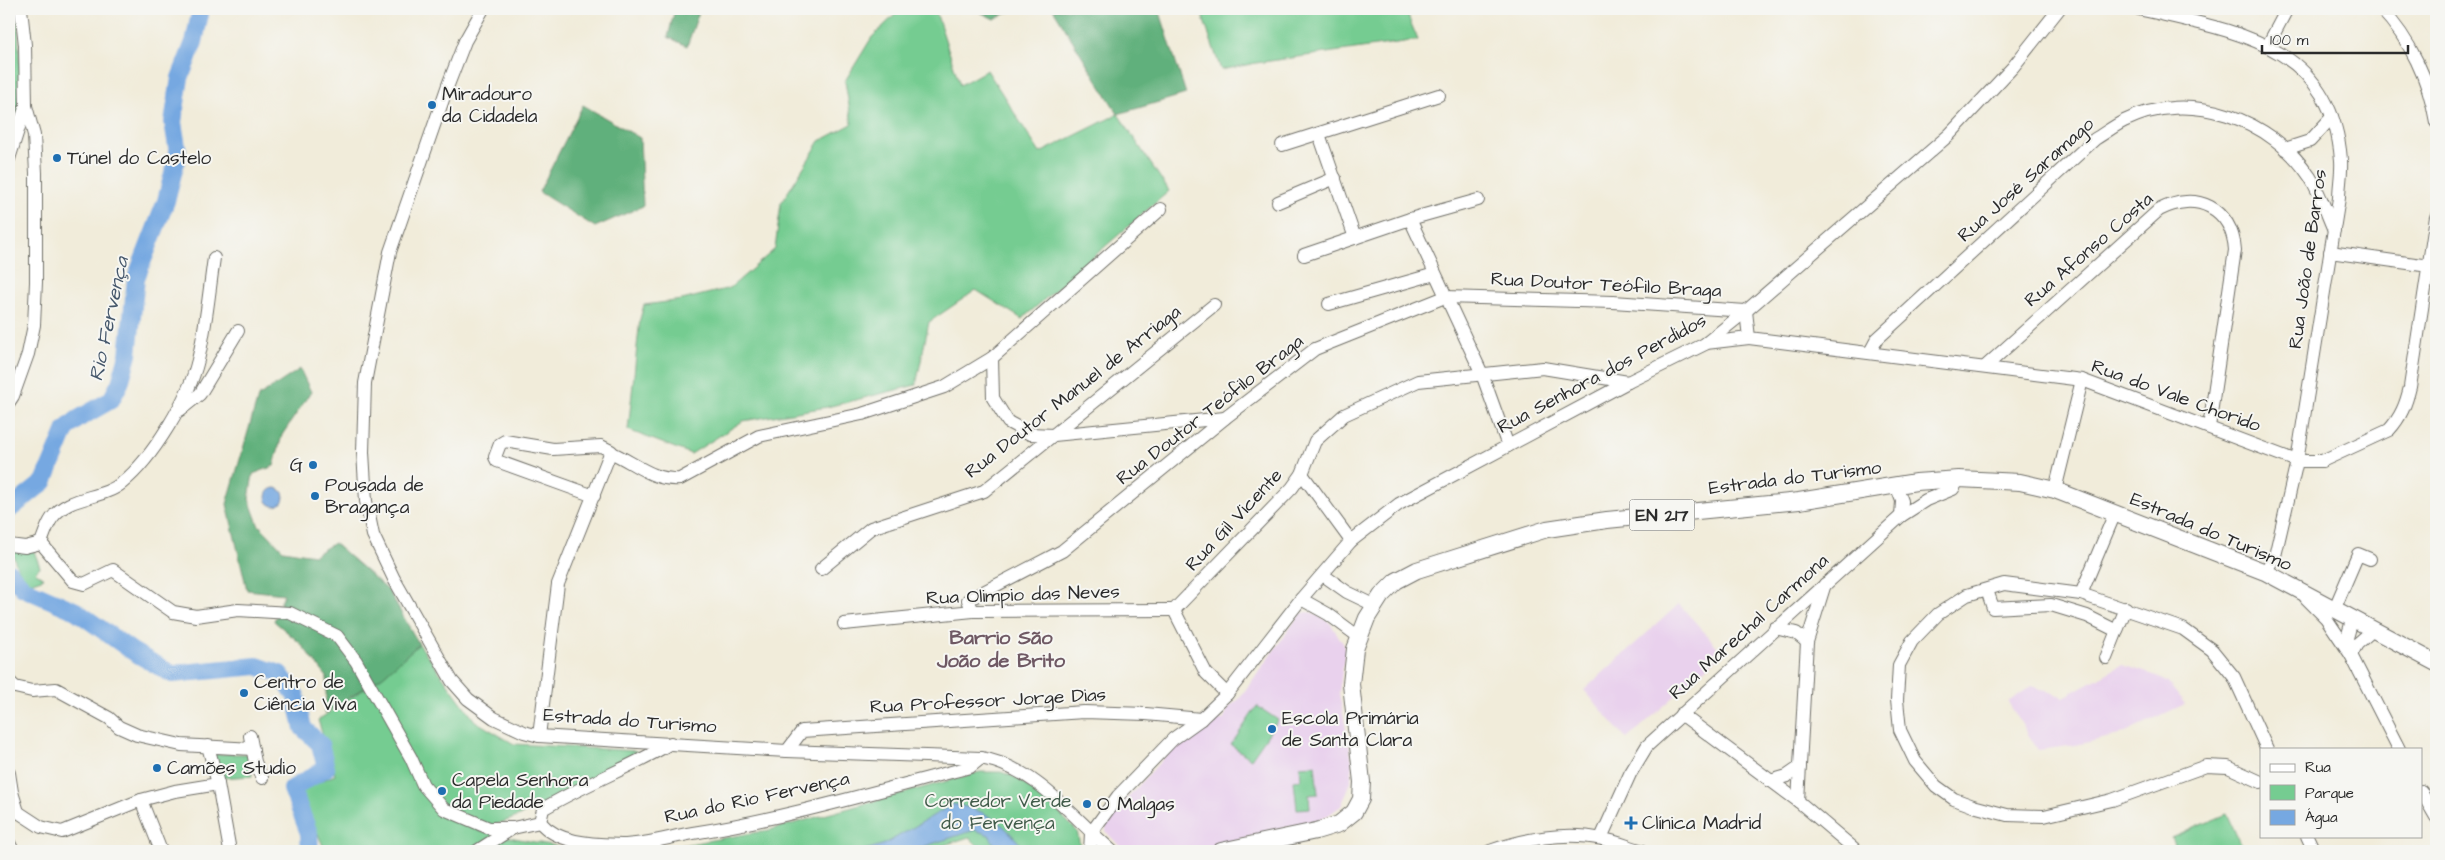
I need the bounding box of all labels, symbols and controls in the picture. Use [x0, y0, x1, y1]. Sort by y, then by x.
scale bar [2262, 22, 2409, 54]
text: 100 m [2270, 30, 2309, 51]
place label: Miradouro da Cidadela [442, 81, 538, 130]
marker: Miradouro da Cidadela [426, 99, 438, 111]
street label: Rua José Saramago [1952, 111, 2101, 250]
place label: Túnel do Castelo [67, 145, 212, 172]
marker: Túnel do Castelo [51, 152, 63, 164]
street label: Rua João de Barros [2282, 167, 2334, 351]
street label: Rua Afonso Costa [2019, 186, 2160, 314]
water label: Rio Fervença [82, 254, 136, 384]
street label: Rua Doutor Teófilo Braga [1490, 265, 1722, 306]
street label: Rua Doutor Manuel de Arriaga [959, 299, 1188, 486]
street label: Rua Senhora dos Perdidos [1493, 307, 1711, 441]
street label: Rua Doutor Teófilo Braga [1111, 328, 1310, 493]
street label: Rua do Vale Chorido [2088, 353, 2265, 439]
place label: G [290, 452, 303, 479]
street label: Estrada do Turismo [1707, 454, 1883, 502]
marker: G [307, 459, 319, 471]
street label: Rua Gil Vicente [1179, 463, 1289, 577]
place label: Pousada de Bragança [325, 472, 424, 522]
street label: Estrada do Turismo [2126, 486, 2296, 578]
marker: Pousada de Bragança [309, 490, 321, 502]
road number: EN 217 [1630, 500, 1694, 530]
street label: Rua Marechal Carmona [1663, 548, 1835, 706]
street label: Rua Olimpio das Neves [926, 578, 1120, 612]
district label: Barrio São João de Brito [936, 624, 1066, 675]
place label: Centro de Ciência Viva [254, 669, 357, 718]
street label: Rua Professor Jorge Dias [869, 681, 1107, 722]
marker: Centro de Ciência Viva [238, 687, 250, 699]
street label: Estrada do Turismo [543, 701, 718, 741]
place label: Escola Primária de Santa Clara [1282, 705, 1419, 754]
marker: Escola Primária de Santa Clara [1266, 723, 1278, 735]
legend [2260, 748, 2422, 838]
place label: Camões Studio [167, 755, 296, 782]
text: Rua [2305, 757, 2331, 778]
marker: Camões Studio [151, 762, 163, 774]
street label: Rua do Rio Fervença [662, 765, 852, 831]
place label: Capela Senhora da Piedade [452, 767, 589, 816]
text: Parque [2305, 783, 2354, 804]
marker: Capela Senhora da Piedade [436, 785, 448, 797]
park label: Corredor Verde do Fervença [925, 788, 1071, 837]
place label: O Malgas [1097, 791, 1175, 819]
marker: O Malgas [1081, 798, 1093, 810]
text: Água [2305, 807, 2338, 829]
place label: Clínica Madrid [1642, 810, 1761, 837]
marker: Clínica Madrid [1624, 816, 1638, 830]

